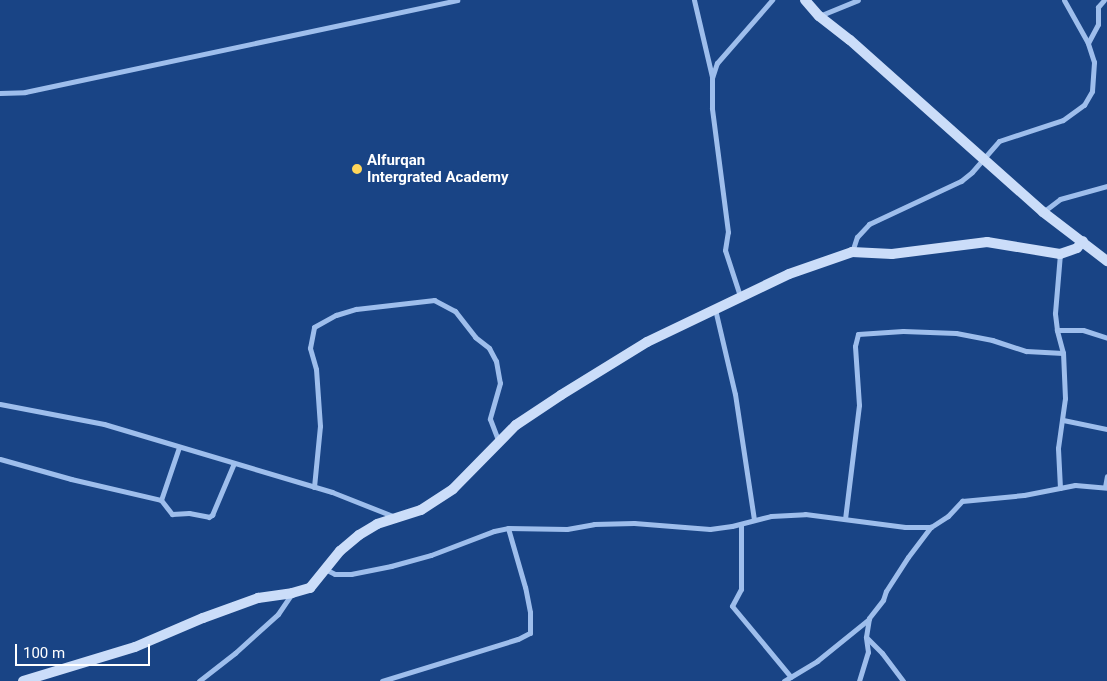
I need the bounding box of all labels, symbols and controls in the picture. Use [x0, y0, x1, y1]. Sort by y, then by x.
place label: Alfurqan Intergrated Academy [367, 151, 509, 186]
marker: Alfurqan Intergrated Academy [351, 163, 363, 175]
scale bar [18, 634, 152, 666]
text: 100 m [23, 644, 65, 662]

